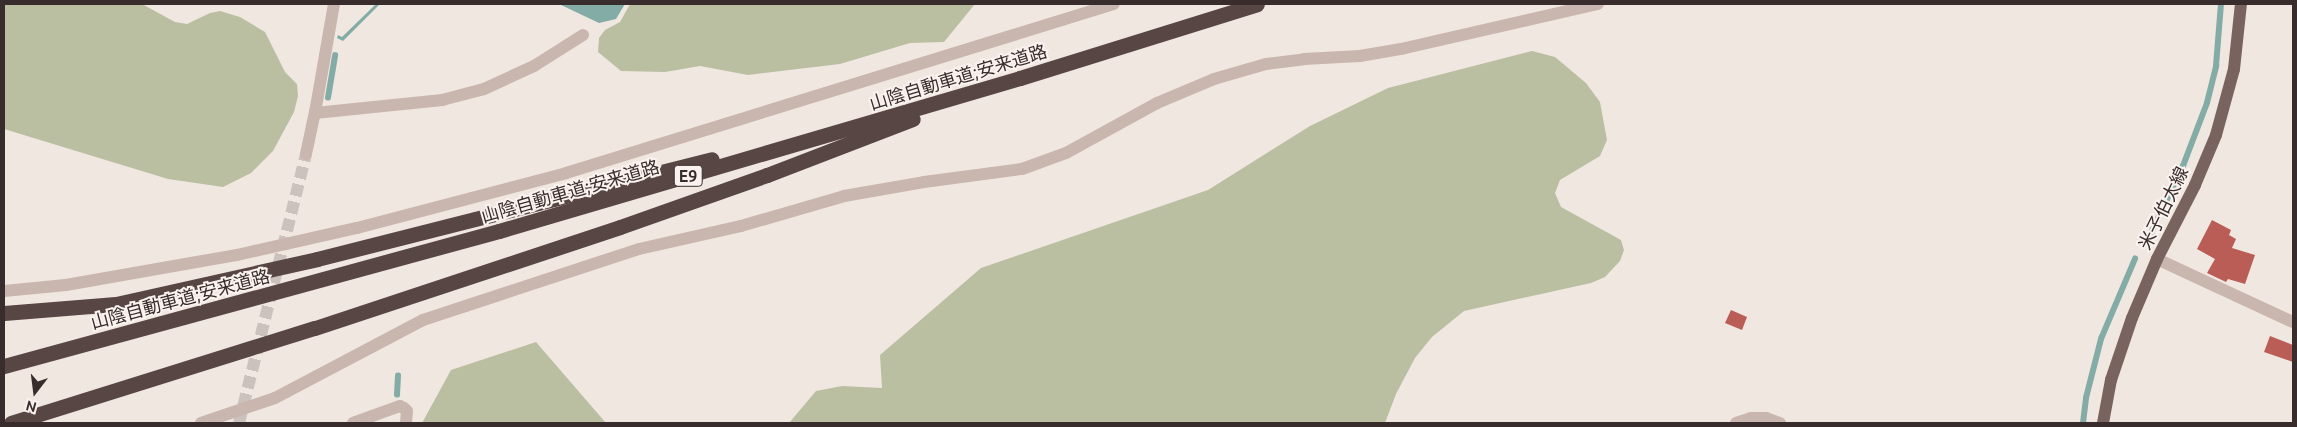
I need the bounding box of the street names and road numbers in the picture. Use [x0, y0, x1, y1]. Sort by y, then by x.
street label: 山陰自動車道;安来道路 [867, 40, 1049, 114]
street label: 山陰自動車道;安来道路 [478, 155, 662, 227]
road number: E9 [673, 162, 703, 190]
street label: 米子伯太線 [2134, 163, 2192, 253]
street label: 山陰自動車道;安来道路 [88, 265, 272, 333]

